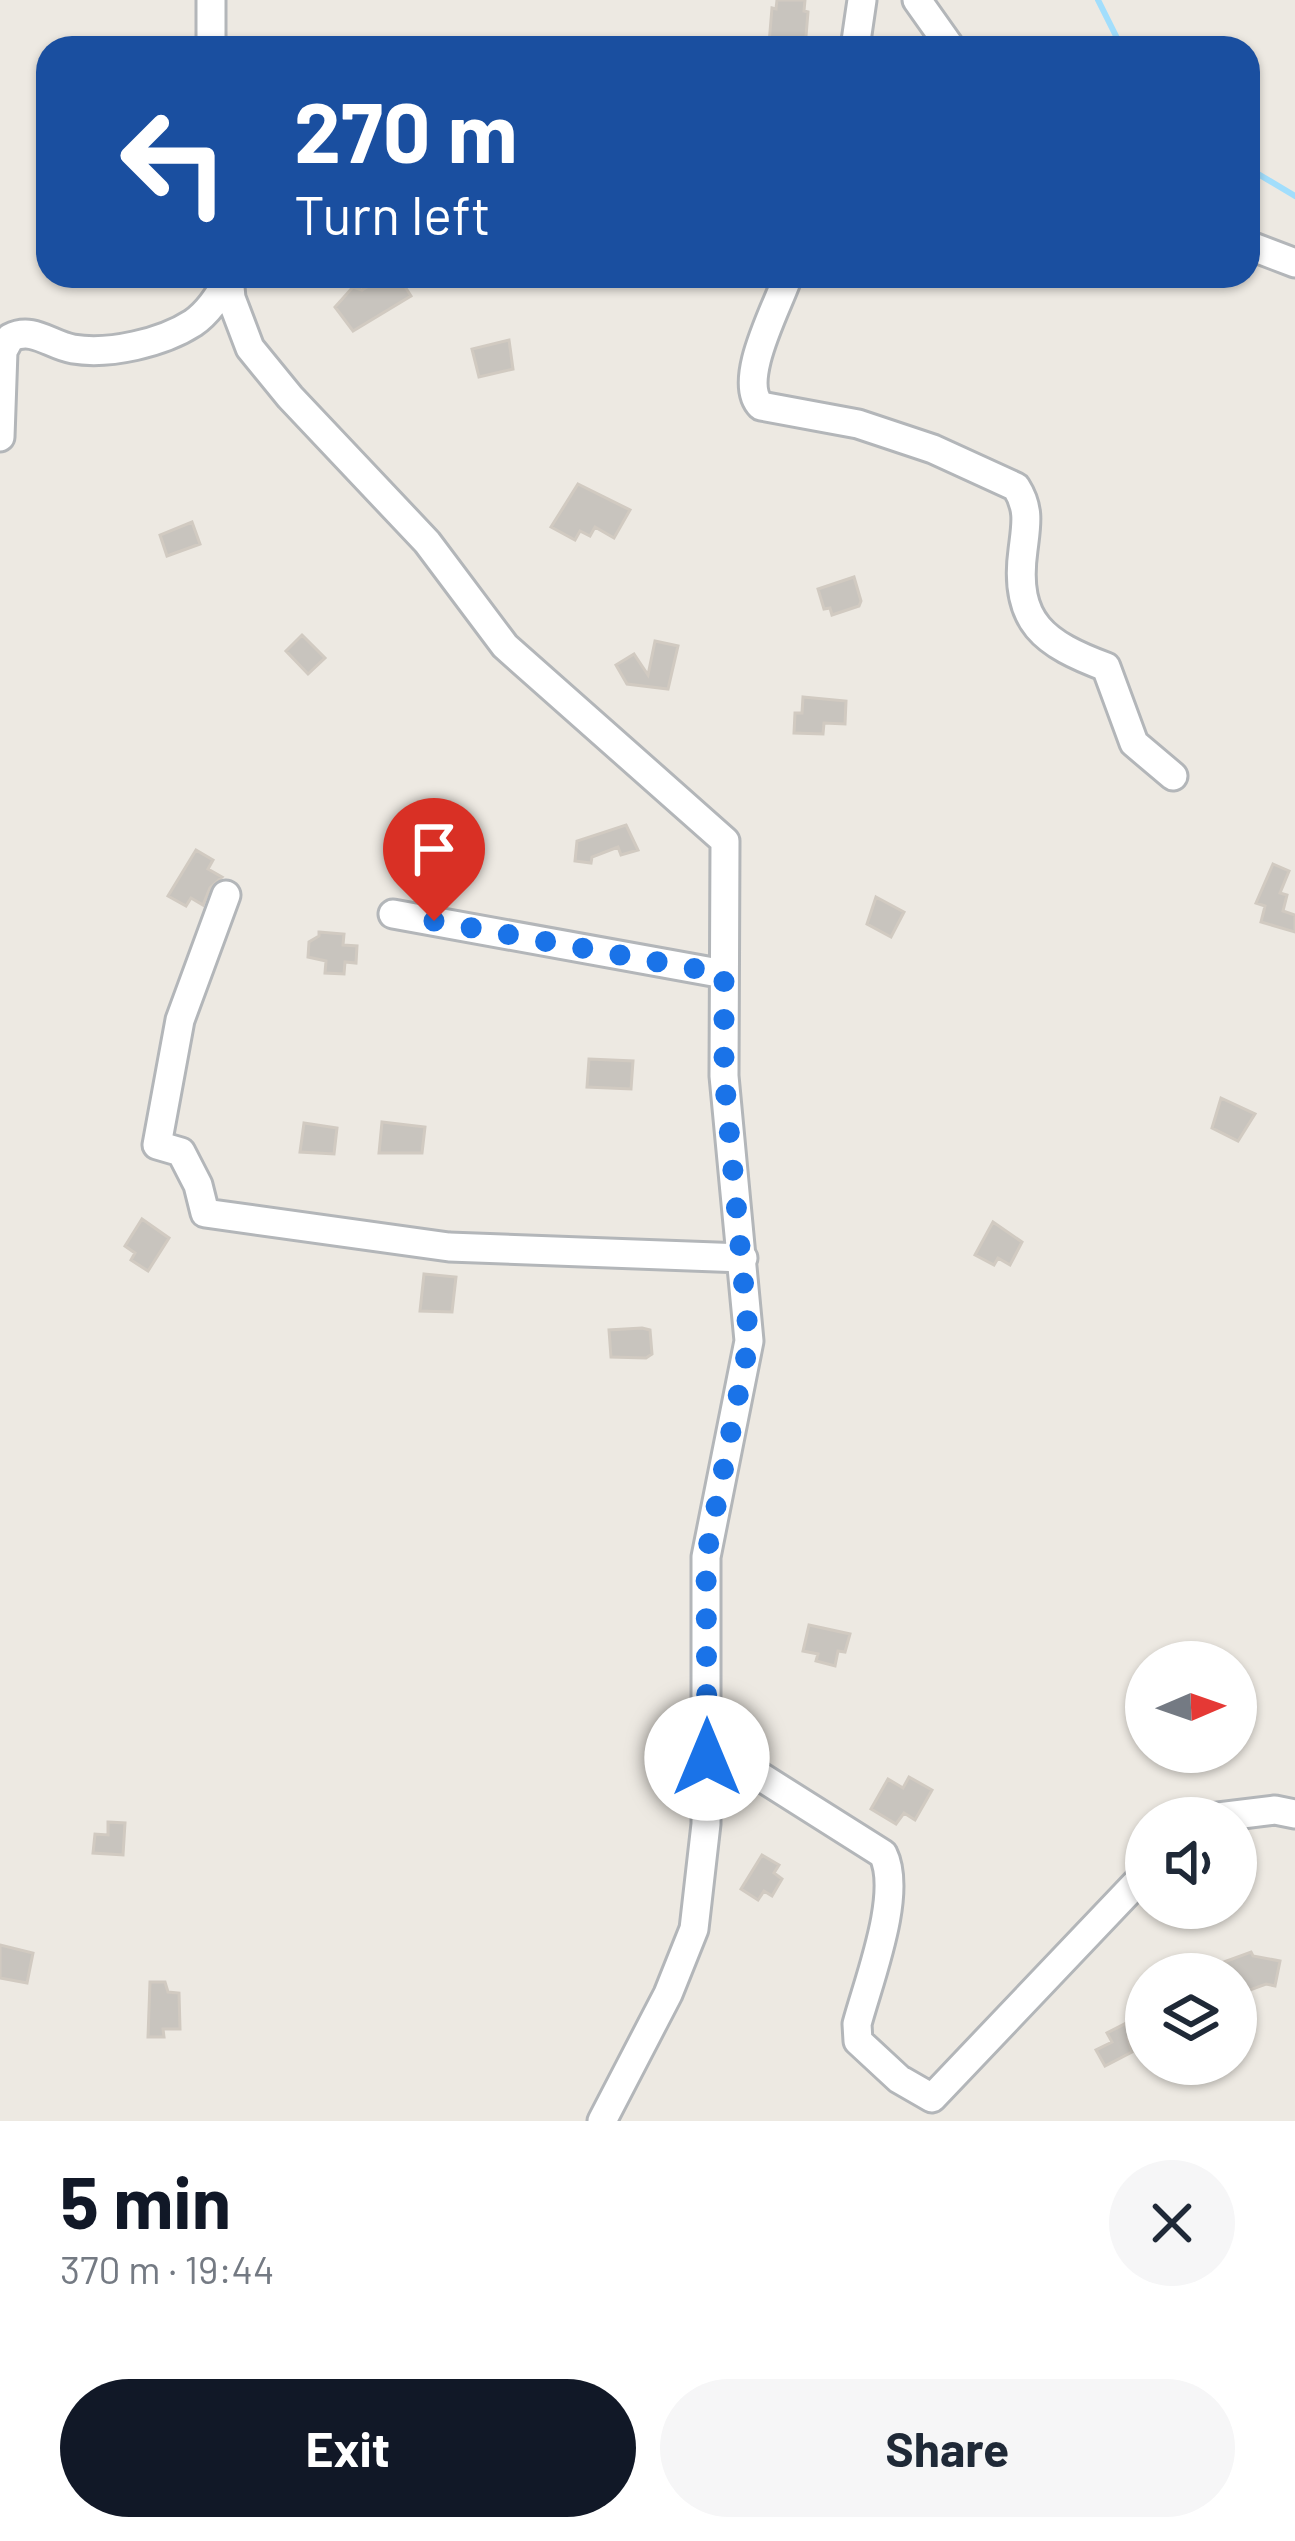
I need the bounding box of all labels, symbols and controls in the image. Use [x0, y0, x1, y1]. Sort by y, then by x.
text: 270 m [294, 79, 518, 180]
icon: left [96, 84, 252, 240]
text: Turn left [294, 181, 491, 246]
pin [383, 798, 485, 921]
icon: arrive [401, 816, 467, 882]
north arrow [1125, 1641, 1257, 1773]
map controls [1125, 1641, 1257, 2085]
position arrow [644, 1695, 770, 1821]
button: sound [1125, 1797, 1257, 1929]
button: layers [1125, 1953, 1257, 2085]
text: 5 min [60, 2157, 231, 2243]
button: close [1109, 2160, 1235, 2286]
text: 370 m · 19:44 [60, 2245, 275, 2292]
button: Exit [60, 2379, 636, 2517]
button: Share [660, 2379, 1235, 2517]

